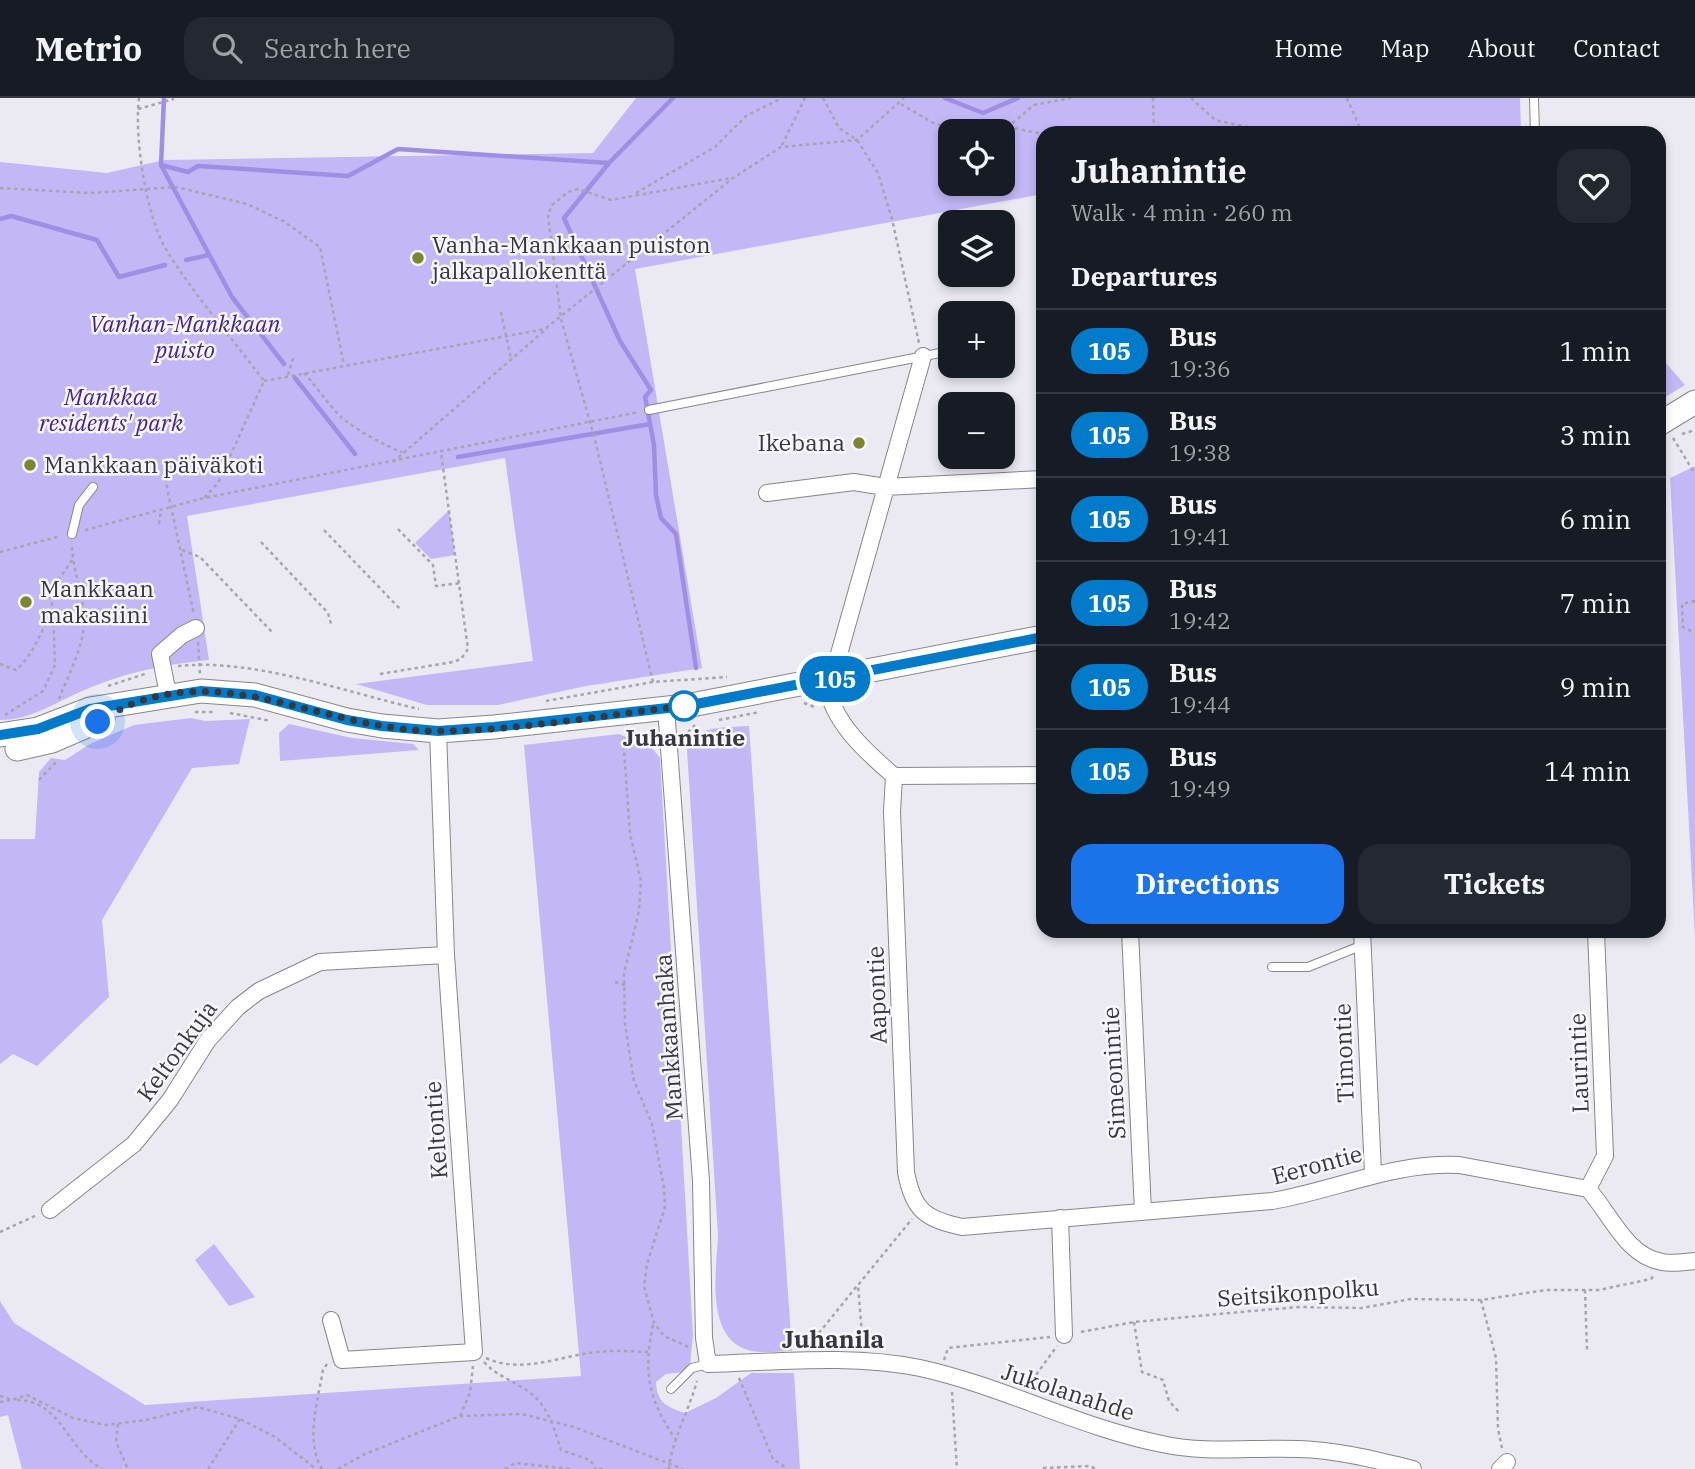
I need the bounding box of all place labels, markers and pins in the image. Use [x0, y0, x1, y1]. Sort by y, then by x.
place label: Vanha-Mankkaan puiston jalkapallokenttä [431, 229, 711, 285]
marker: Vanha-Mankkaan puiston jalkapallokenttä [410, 250, 426, 266]
place label: Ikebana [758, 427, 845, 457]
marker: Ikebana [851, 435, 867, 451]
place label: Mankkaan päiväkoti [44, 449, 263, 479]
marker: Mankkaan päiväkoti [22, 457, 38, 473]
place label: Mankkaan makasiini [40, 573, 154, 629]
marker: Mankkaan makasiini [18, 594, 34, 610]
marker: Juhanintie [669, 691, 699, 721]
place label: Juhanintie [623, 722, 745, 752]

